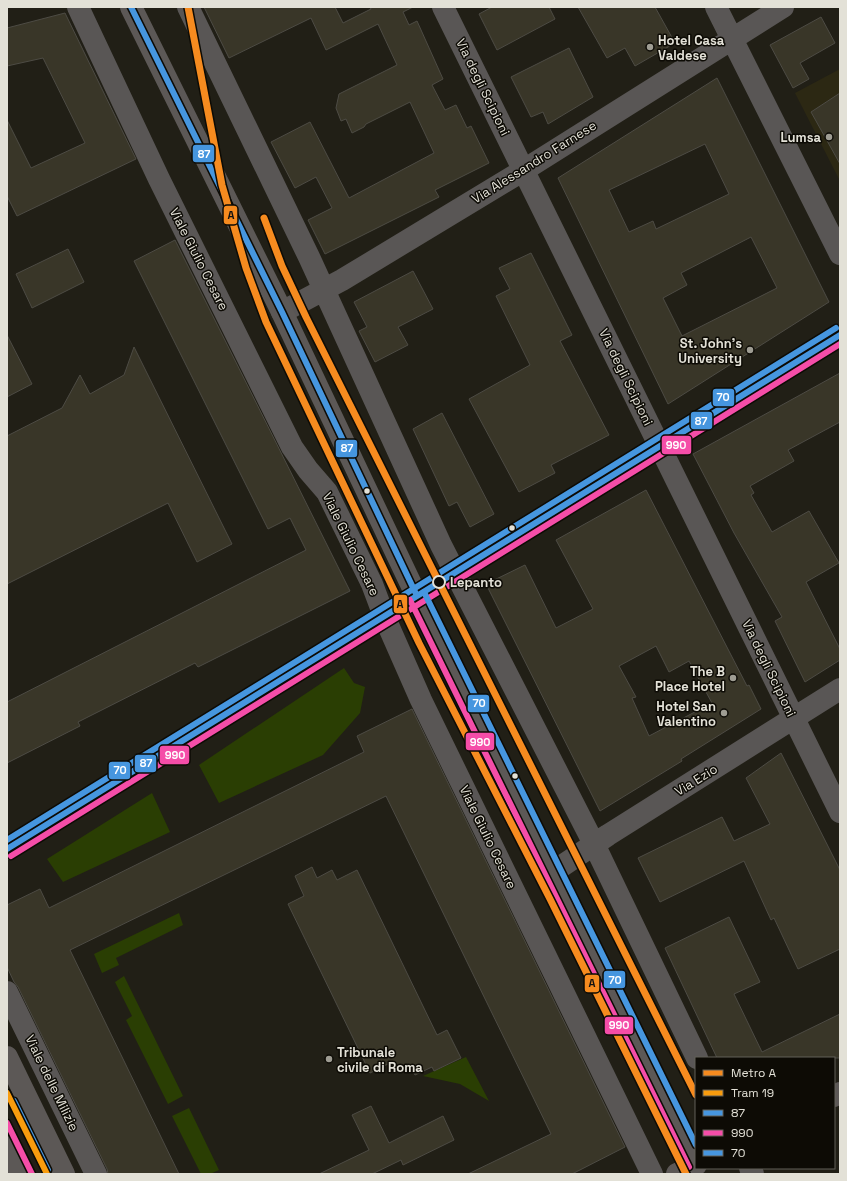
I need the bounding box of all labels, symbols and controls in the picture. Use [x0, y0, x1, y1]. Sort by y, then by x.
place label: Hotel Casa Valdese [658, 32, 725, 64]
street label: Via degli Scipioni [452, 36, 514, 138]
marker: Hotel Casa Valdese [645, 42, 655, 52]
street label: Via Alessandro Farnese [468, 117, 600, 207]
place label: Lumsa [781, 129, 821, 146]
marker: Lumsa [824, 132, 834, 142]
line badge: 87 [192, 144, 215, 163]
text: 87 [198, 147, 210, 161]
street label: Viale Giulio Cesare [166, 205, 232, 313]
line badge: A [223, 205, 238, 225]
text: A [228, 208, 235, 222]
street label: Via degli Scipioni [595, 326, 657, 428]
place label: St. John's University [678, 335, 742, 367]
marker: St. John's University [745, 345, 755, 355]
line badge: 70 [712, 388, 735, 407]
text: 70 [716, 390, 730, 404]
line badge: 87 [690, 411, 713, 430]
text: 87 [695, 414, 707, 428]
line badge: 990 [661, 435, 692, 455]
text: 990 [666, 438, 686, 452]
line badge: 87 [335, 439, 358, 458]
text: 87 [341, 441, 353, 455]
unlabelled marker [362, 486, 372, 496]
street label: Viale Giulio Cesare [319, 489, 383, 599]
unlabelled marker [507, 523, 517, 533]
place label: Lepanto [450, 574, 502, 591]
marker: Lepanto [432, 575, 446, 589]
line badge: A [393, 594, 408, 614]
text: A [397, 597, 404, 611]
street label: Via degli Scipioni [738, 617, 800, 719]
place label: The B Place Hotel [655, 663, 725, 695]
marker: The B Place Hotel [728, 673, 738, 683]
line badge: 70 [467, 694, 490, 713]
text: 70 [472, 696, 486, 710]
place label: Hotel San Valentino [656, 698, 716, 730]
marker: Hotel San Valentino [719, 708, 729, 718]
line badge: 990 [465, 732, 495, 751]
text: 990 [470, 735, 490, 749]
line badge: 990 [159, 745, 190, 765]
text: 990 [165, 748, 185, 762]
line badge: 87 [134, 754, 157, 773]
text: 87 [140, 756, 152, 770]
street label: Via Ezio [671, 760, 721, 800]
line badge: 70 [108, 761, 131, 780]
text: 70 [113, 763, 127, 777]
unlabelled marker [510, 771, 520, 781]
street label: Viale Giulio Cesare [456, 782, 520, 892]
line badge: 70 [603, 970, 626, 989]
text: 70 [608, 973, 622, 987]
line badge: A [584, 974, 600, 993]
text: A [589, 976, 596, 990]
line badge: 990 [604, 1016, 634, 1035]
text: 990 [609, 1018, 629, 1032]
street label: Viale delle Milizie [21, 1032, 83, 1134]
place label: Tribunale civile di Roma [337, 1044, 423, 1076]
marker: Tribunale civile di Roma [324, 1054, 334, 1064]
legend [695, 1057, 835, 1169]
text: Metro A [731, 1065, 776, 1081]
text: Tram 19 [731, 1085, 774, 1101]
text: 87 [731, 1105, 745, 1121]
text: 990 [731, 1125, 753, 1141]
text: 70 [731, 1145, 745, 1161]

